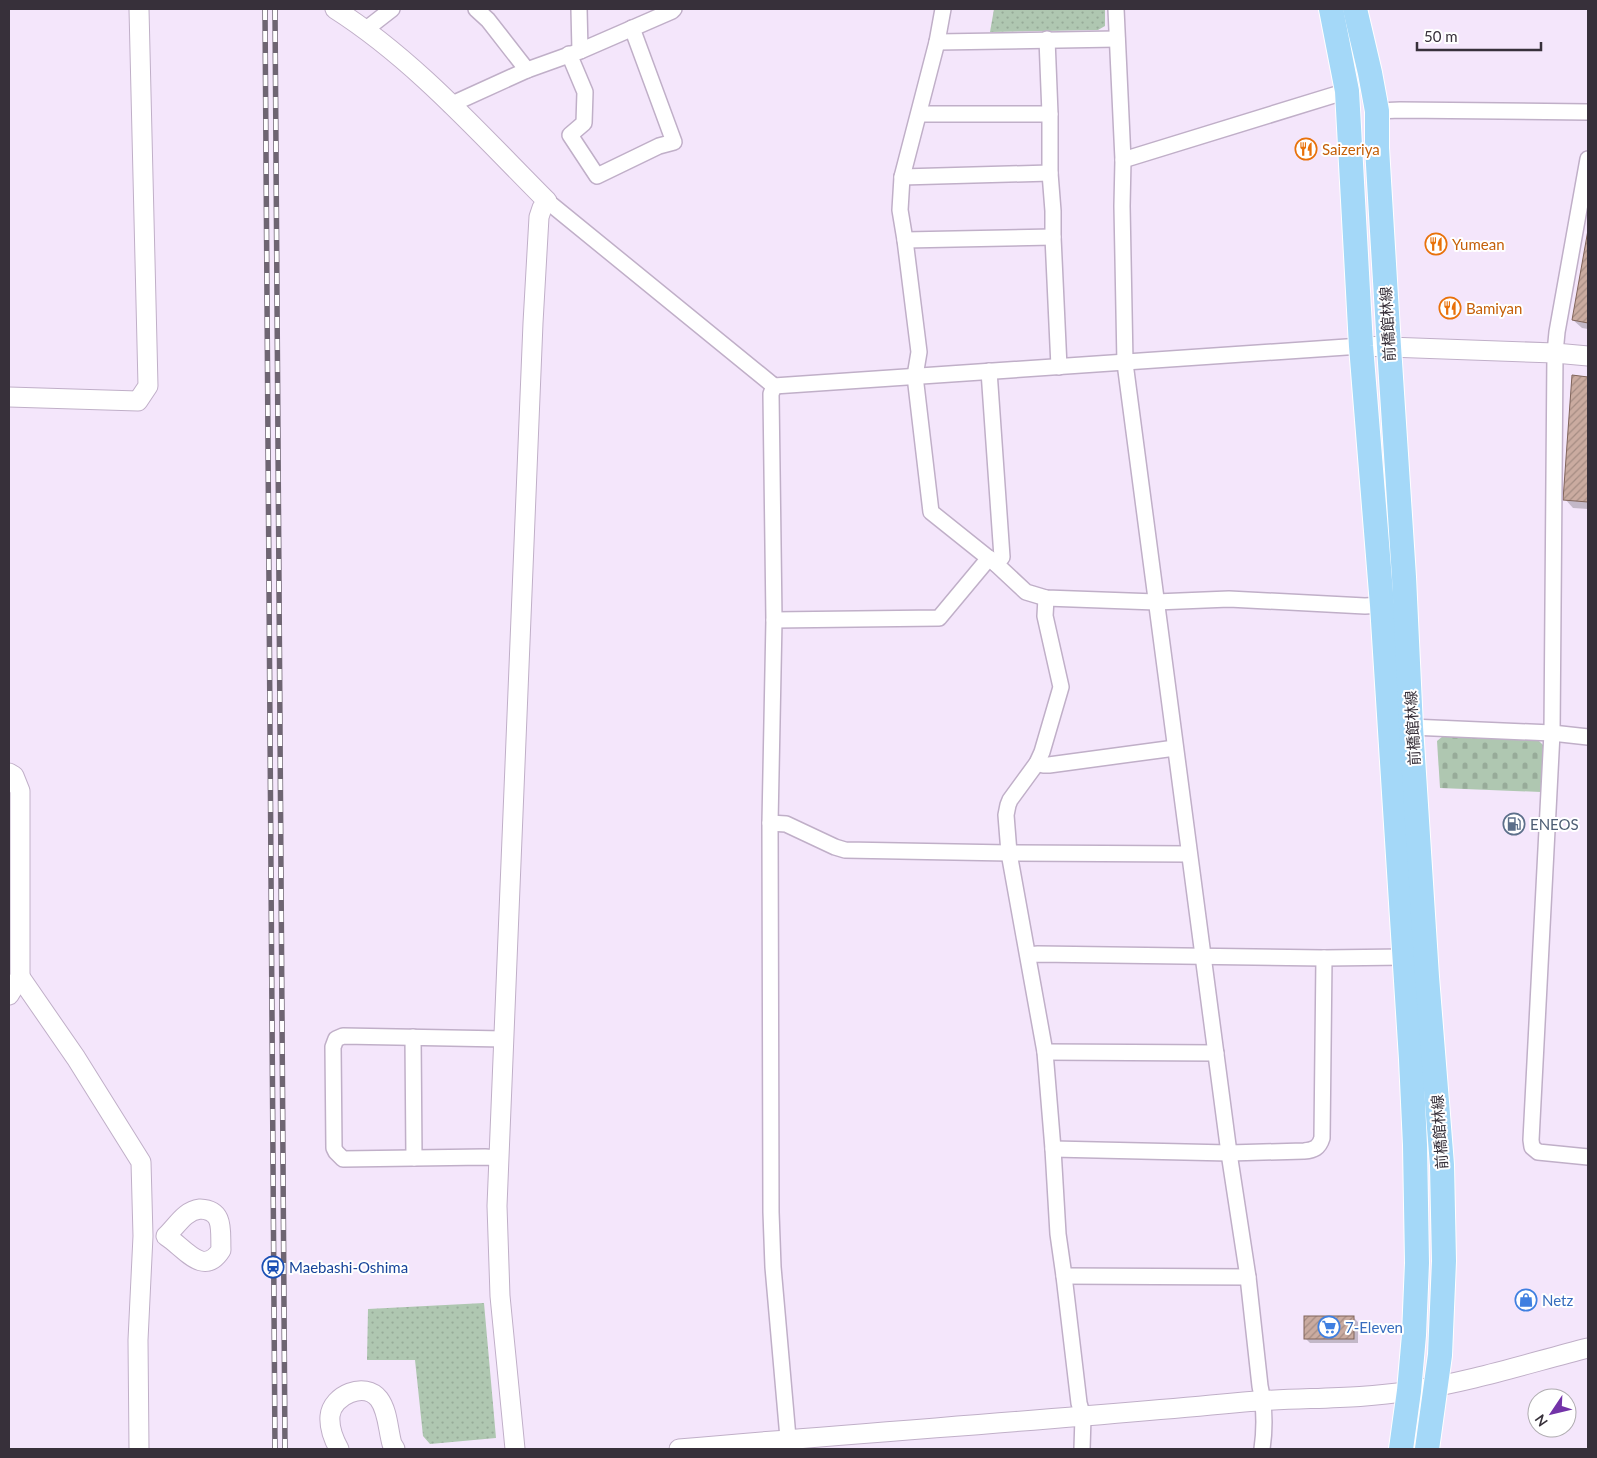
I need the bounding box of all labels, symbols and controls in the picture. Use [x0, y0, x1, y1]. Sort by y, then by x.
scale bar [1417, 20, 1541, 52]
text: 50 m [1424, 27, 1458, 45]
restaurant icon: Saizeriya [1294, 137, 1318, 161]
place label: Saizeriya [1322, 140, 1380, 158]
restaurant icon: Yumean [1424, 232, 1448, 256]
place label: Yumean [1452, 235, 1505, 253]
street label: 前橋館林線 [1376, 286, 1398, 362]
restaurant icon: Bamiyan [1438, 296, 1462, 320]
place label: Bamiyan [1466, 299, 1522, 317]
street label: 前橋館林線 [1401, 690, 1423, 766]
fuel station icon: ENEOS [1502, 812, 1526, 836]
place label: ENEOS [1530, 815, 1579, 833]
street label: 前橋館林線 [1427, 1094, 1451, 1170]
station icon: Maebashi-Oshima [261, 1255, 285, 1279]
place label: Maebashi-Oshima [289, 1258, 408, 1276]
shop icon: Netz [1514, 1288, 1538, 1312]
place label: Netz [1542, 1291, 1573, 1309]
supermarket icon: 7-Eleven [1317, 1315, 1341, 1339]
place label: 7-Eleven [1345, 1318, 1403, 1336]
north arrow [1527, 1388, 1577, 1438]
text: N [1531, 1411, 1551, 1430]

